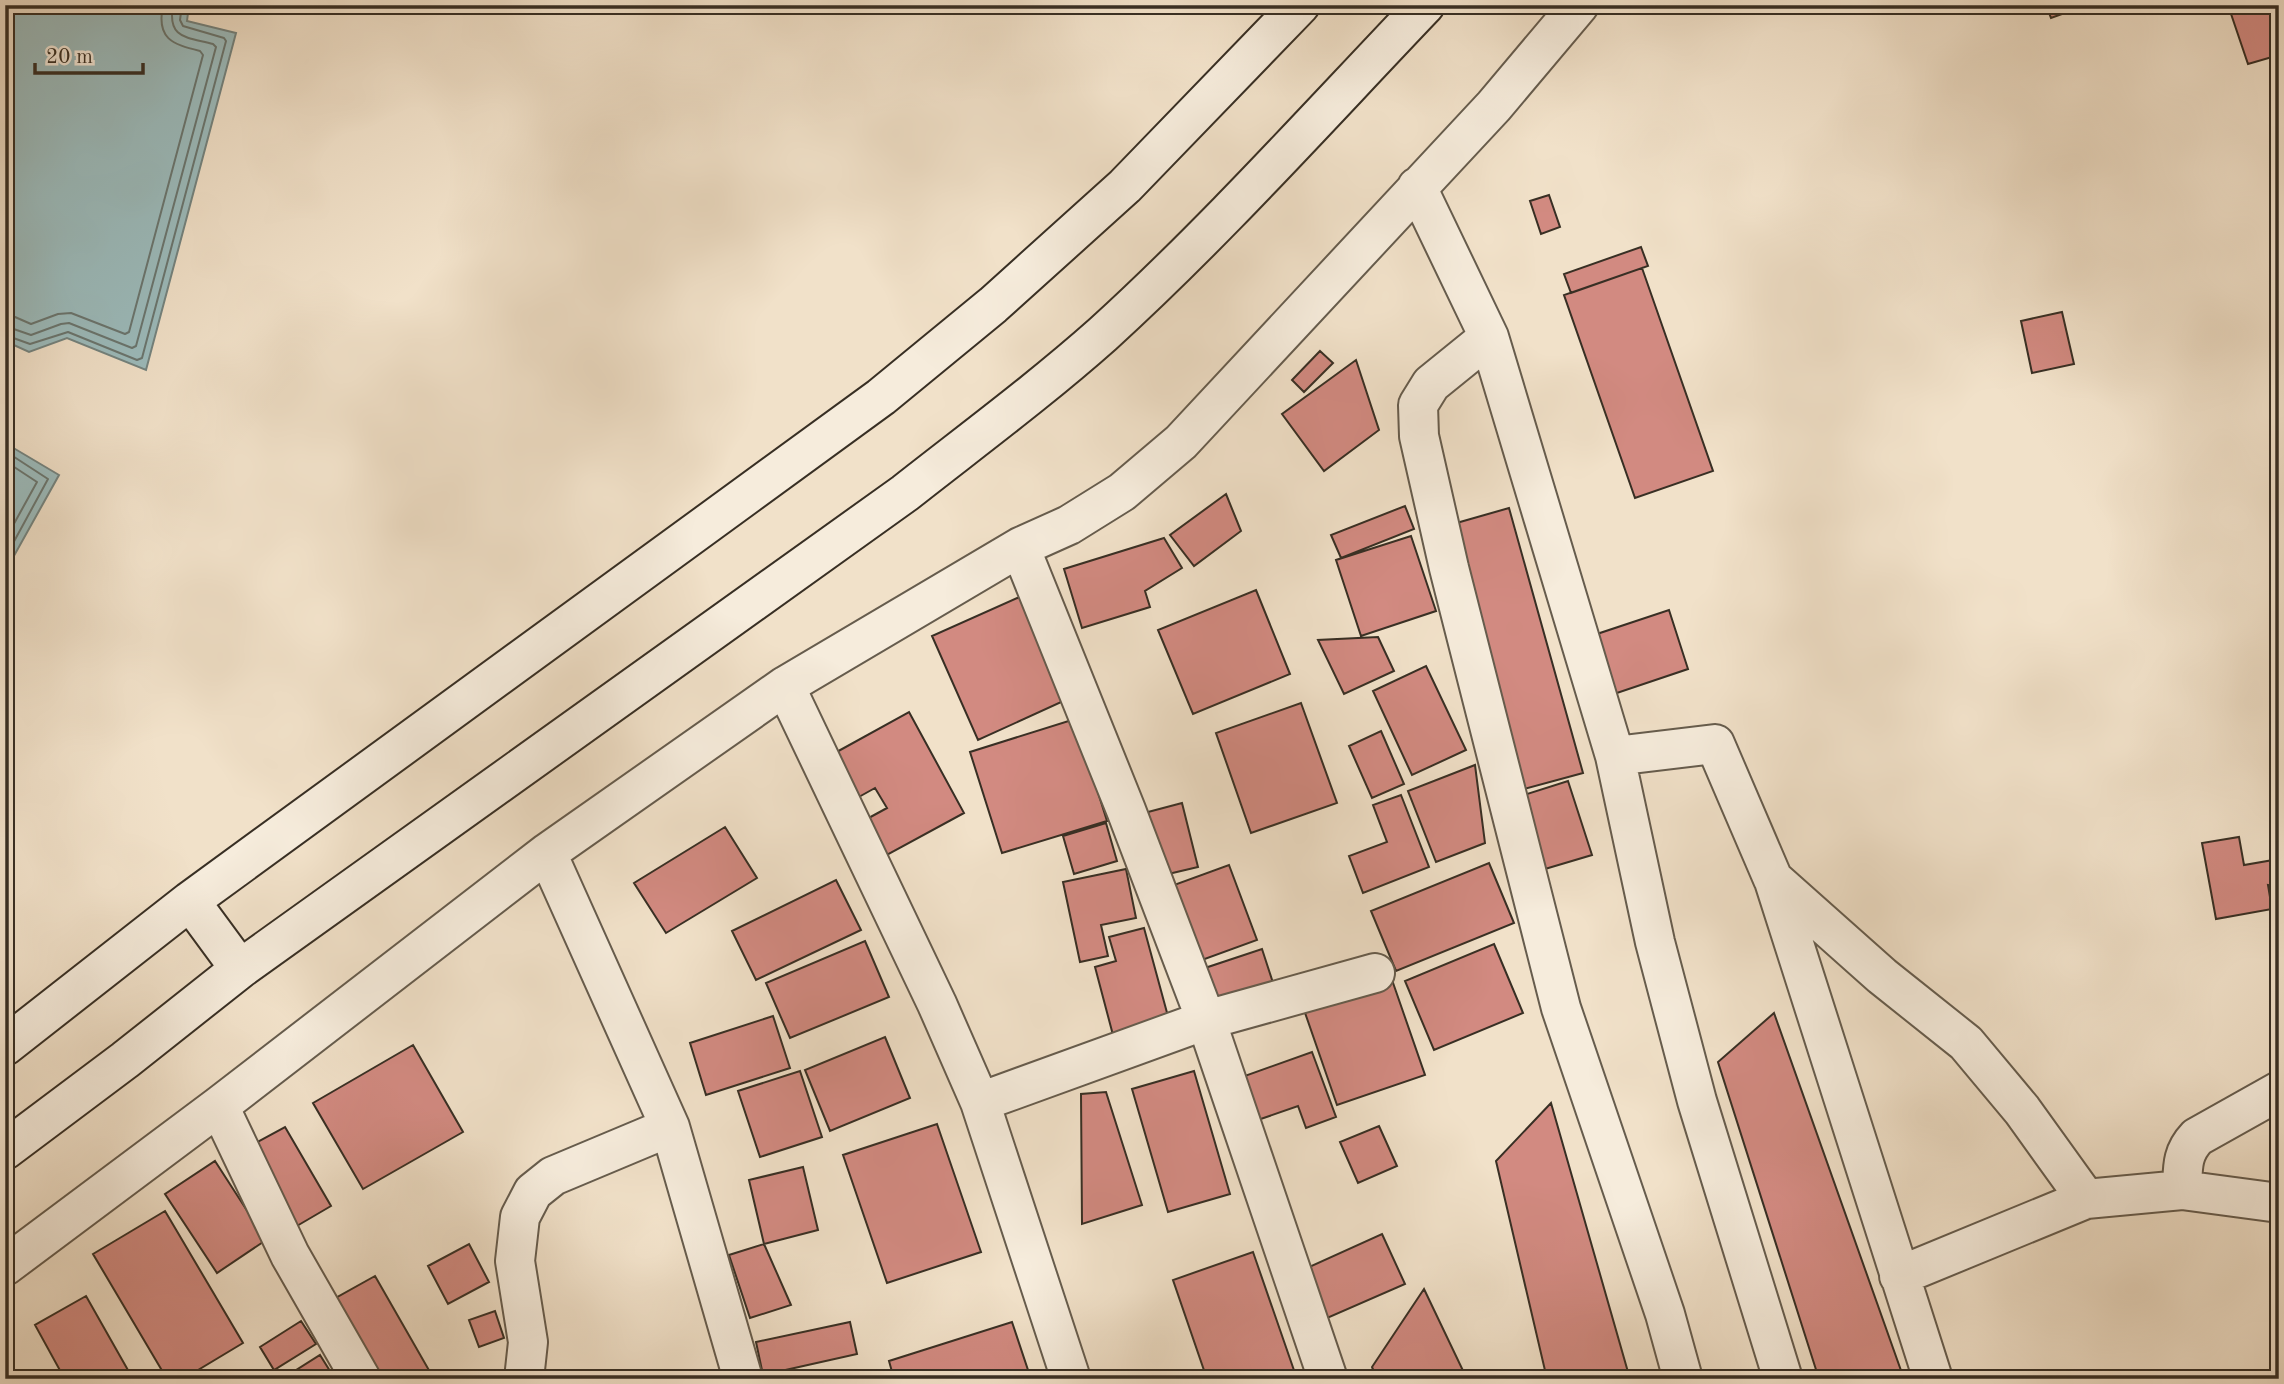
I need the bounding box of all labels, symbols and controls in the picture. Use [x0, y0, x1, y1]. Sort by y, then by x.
scale bar [35, 32, 144, 76]
text: 20 m [46, 47, 93, 68]

